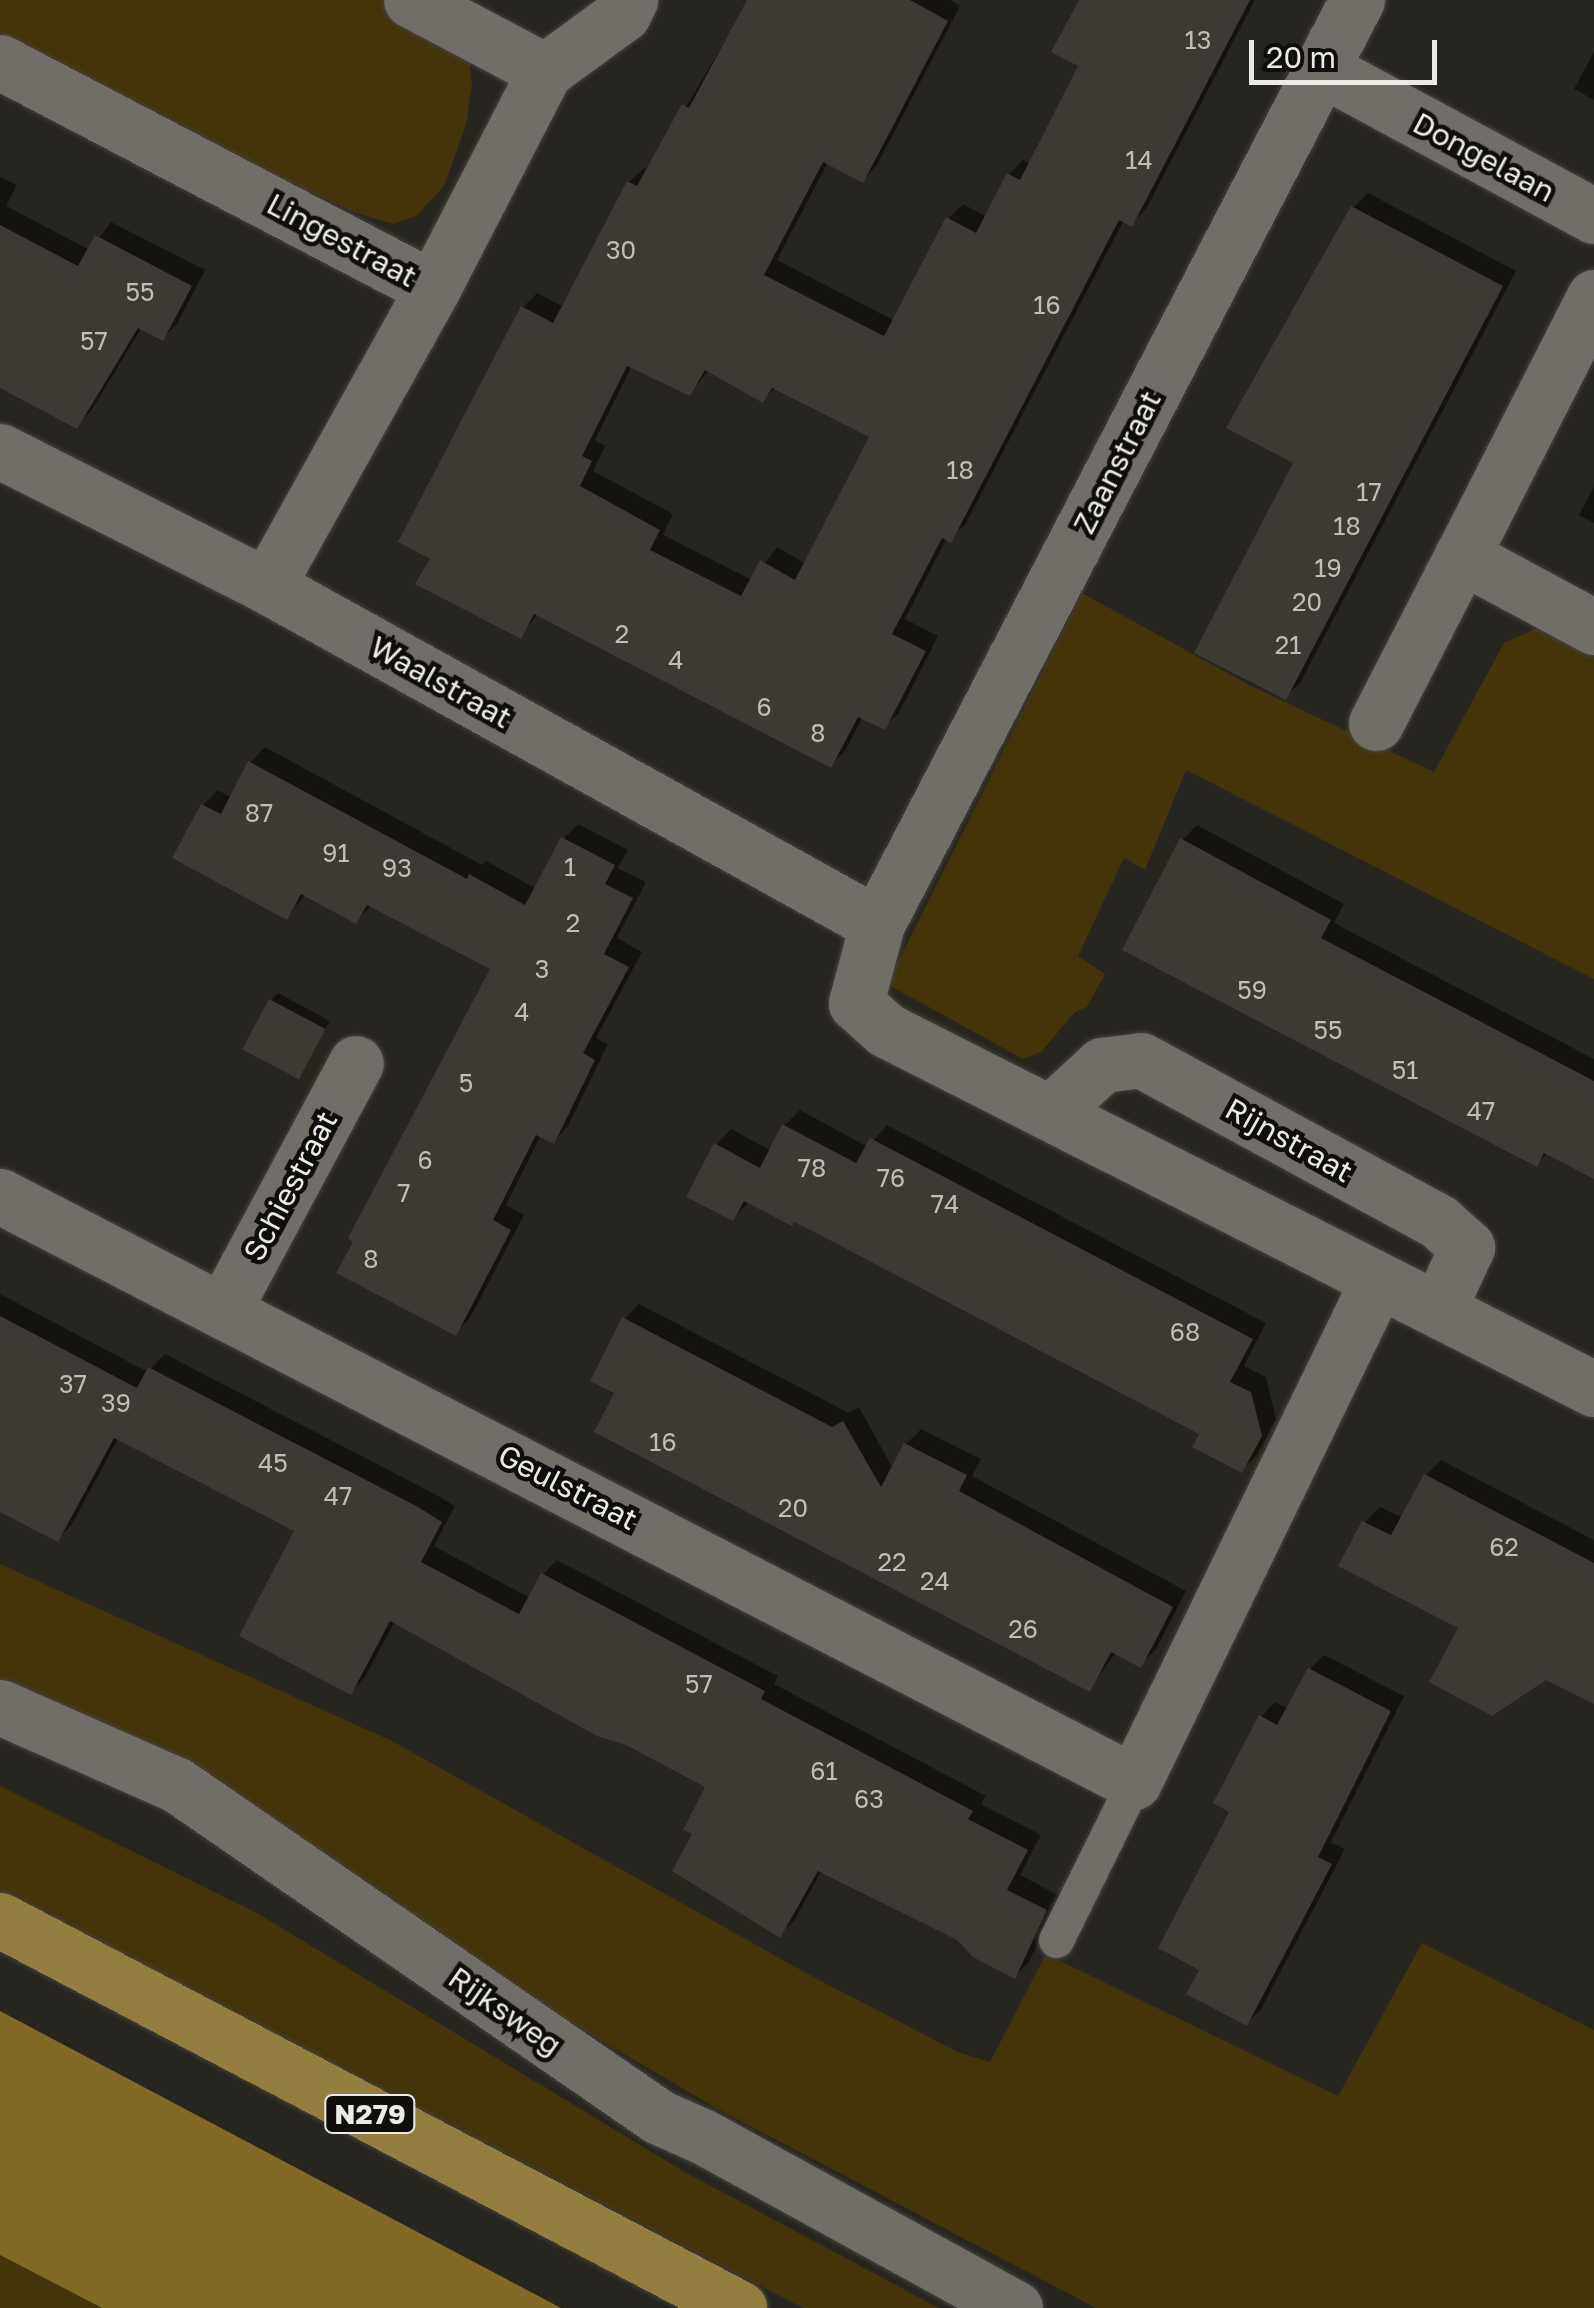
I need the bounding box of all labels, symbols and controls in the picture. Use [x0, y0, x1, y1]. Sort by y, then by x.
scale bar [1254, 20, 1442, 82]
house number: 13 [1185, 25, 1211, 55]
text: 20 m [1266, 39, 1336, 75]
street label: Dongelaan [1407, 105, 1561, 209]
house number: 14 [1125, 145, 1153, 175]
street label: Lingestraat [261, 186, 423, 294]
house number: 30 [606, 235, 636, 265]
house number: 55 [126, 277, 154, 307]
house number: 16 [1033, 290, 1061, 320]
house number: 57 [80, 326, 108, 356]
street label: Zaanstraat [1066, 385, 1168, 539]
house number: 18 [946, 455, 974, 485]
house number: 17 [1356, 477, 1382, 507]
house number: 18 [1333, 511, 1361, 541]
house number: 19 [1314, 553, 1342, 583]
house number: 20 [1292, 587, 1322, 617]
house number: 2 [615, 619, 629, 649]
street label: Waalstraat [364, 628, 518, 736]
house number: 21 [1275, 630, 1301, 660]
house number: 4 [668, 645, 684, 675]
house number: 6 [756, 692, 772, 722]
house number: 8 [810, 718, 826, 748]
house number: 87 [245, 798, 273, 828]
house number: 91 [322, 838, 350, 868]
house number: 1 [564, 852, 576, 882]
house number: 93 [382, 853, 412, 883]
house number: 2 [566, 908, 580, 938]
house number: 3 [535, 954, 549, 984]
house number: 59 [1237, 975, 1267, 1005]
house number: 4 [514, 997, 530, 1027]
house number: 55 [1314, 1015, 1342, 1045]
house number: 51 [1392, 1055, 1418, 1085]
house number: 5 [459, 1068, 473, 1098]
street label: Rijnstraat [1219, 1090, 1359, 1190]
house number: 47 [1467, 1096, 1495, 1126]
street label: Schiestraat [236, 1105, 344, 1267]
house number: 6 [417, 1145, 433, 1175]
house number: 78 [798, 1153, 826, 1183]
house number: 76 [877, 1163, 905, 1193]
house number: 7 [397, 1178, 411, 1208]
house number: 74 [931, 1189, 959, 1219]
house number: 8 [363, 1244, 379, 1274]
house number: 68 [1170, 1317, 1200, 1347]
house number: 37 [59, 1369, 87, 1399]
house number: 39 [101, 1388, 131, 1418]
house number: 16 [649, 1427, 677, 1457]
street label: Geulstraat [492, 1437, 644, 1537]
house number: 45 [258, 1448, 288, 1478]
house number: 47 [324, 1481, 352, 1511]
house number: 20 [778, 1493, 808, 1523]
house number: 62 [1489, 1532, 1519, 1562]
house number: 22 [878, 1547, 906, 1577]
house number: 24 [920, 1566, 950, 1596]
house number: 26 [1008, 1614, 1038, 1644]
house number: 57 [685, 1669, 713, 1699]
house number: 61 [810, 1756, 838, 1786]
house number: 63 [854, 1784, 884, 1814]
street label: Rijksweg [442, 1959, 568, 2063]
road number: N279 [322, 2091, 418, 2137]

